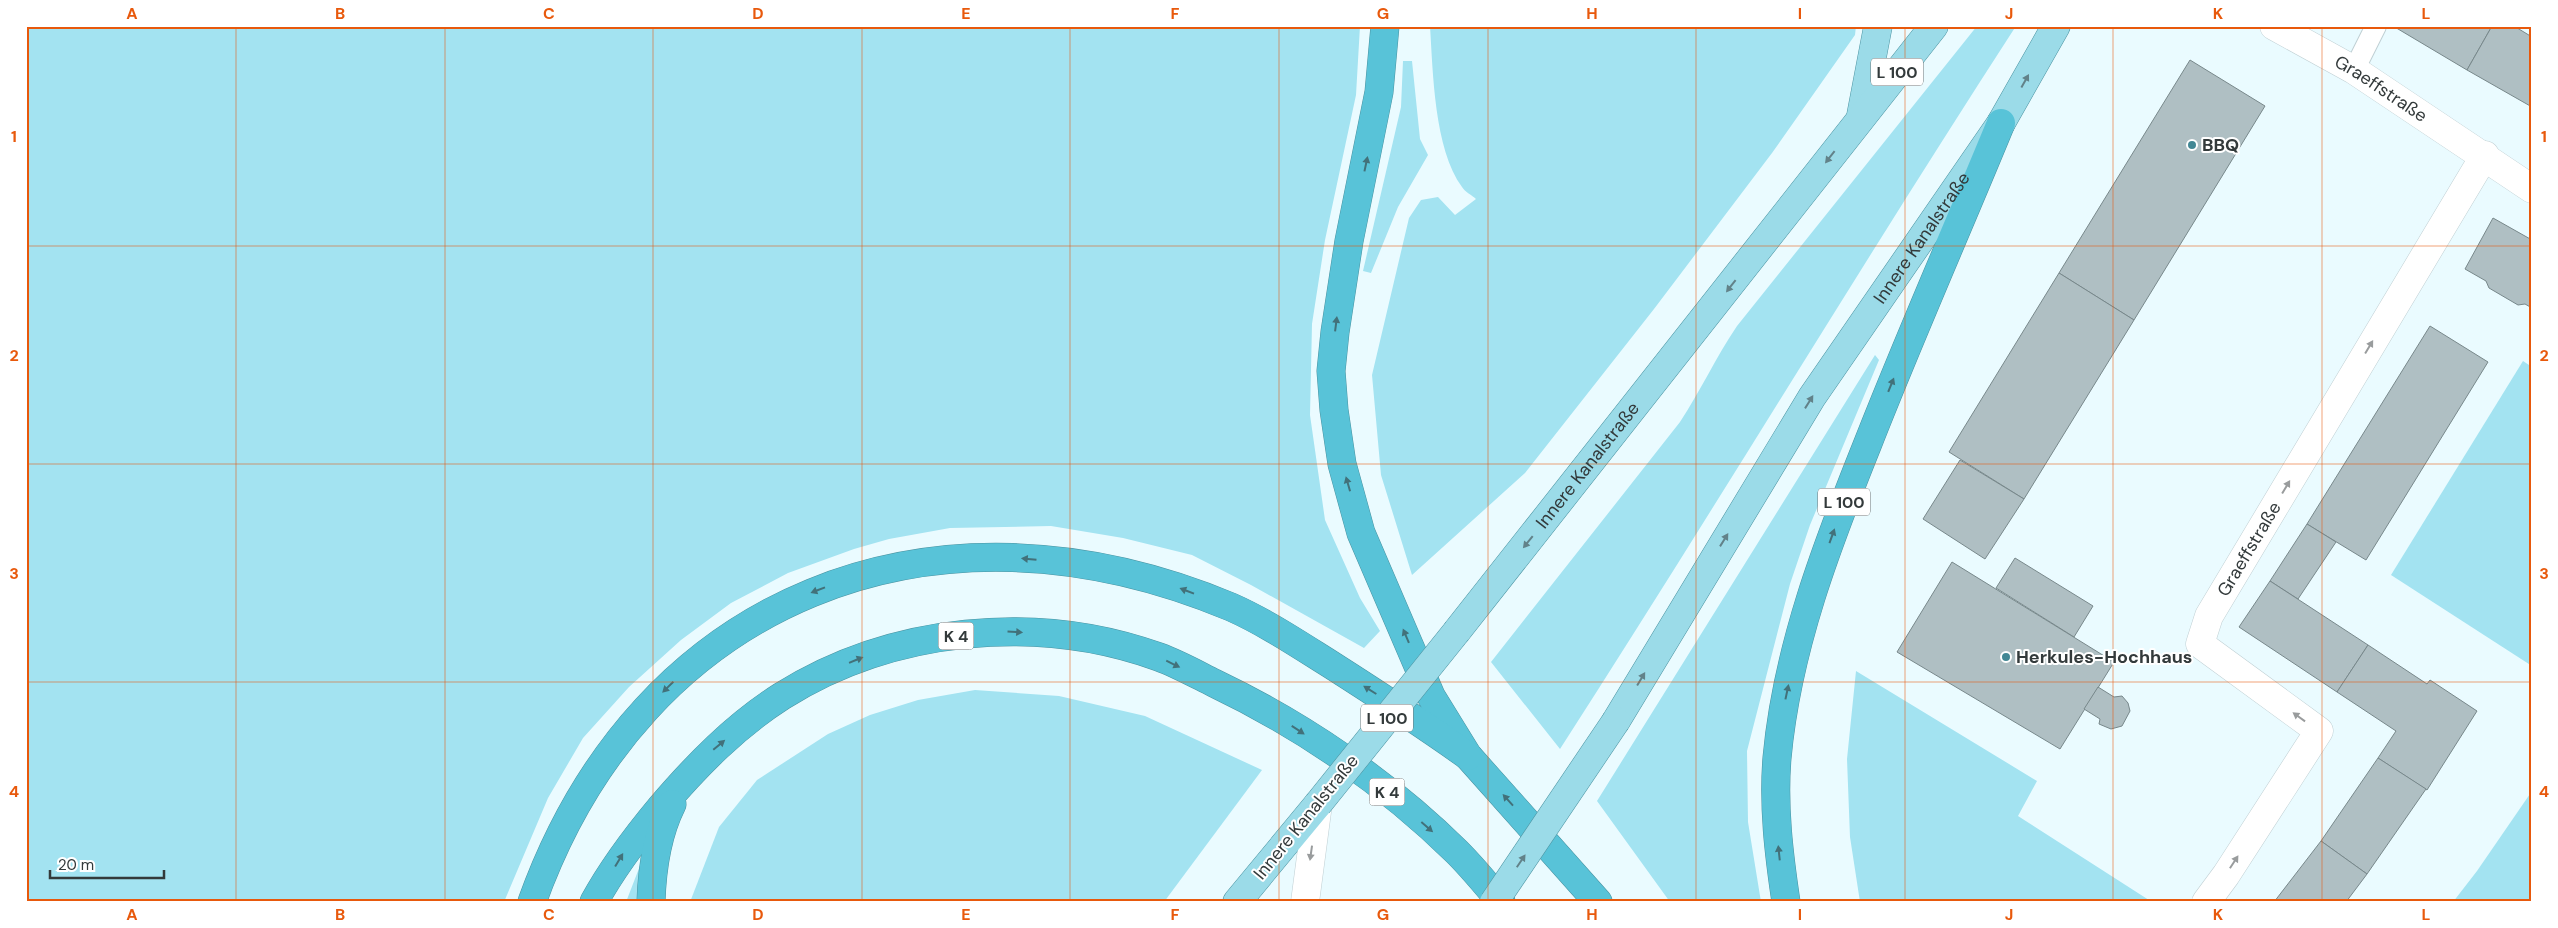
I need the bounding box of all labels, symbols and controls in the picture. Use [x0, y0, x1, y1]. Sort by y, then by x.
text: A [126, 3, 138, 24]
text: B [335, 3, 345, 24]
text: C [543, 3, 555, 24]
text: D [752, 3, 764, 24]
text: E [961, 3, 971, 24]
text: F [1171, 3, 1180, 24]
text: G [1377, 3, 1389, 24]
text: H [1586, 3, 1598, 24]
text: I [1798, 3, 1802, 24]
text: J [2005, 3, 2013, 24]
text: K [2213, 3, 2224, 24]
text: L [2422, 3, 2431, 24]
street label: Graeffstraße [2330, 50, 2432, 128]
road number: L 100 [1871, 58, 1923, 86]
one-way arrow [2020, 74, 2029, 88]
text: 1 [11, 126, 17, 147]
text: 1 [2541, 126, 2547, 147]
place label: BBQ [2202, 133, 2239, 157]
marker: BBQ [2186, 139, 2198, 151]
one-way arrow [1825, 150, 1836, 163]
one-way arrow [1362, 156, 1370, 172]
street label: Innere Kanalstraße [1868, 167, 1976, 308]
one-way arrow [1725, 279, 1736, 292]
one-way arrow [1332, 315, 1340, 331]
one-way arrow [2364, 341, 2373, 354]
text: 2 [9, 345, 19, 366]
text: 2 [2539, 345, 2549, 366]
one-way arrow [1887, 377, 1895, 392]
one-way arrow [1805, 395, 1814, 408]
street label: Innere Kanalstraße [1530, 397, 1645, 533]
one-way arrow [1343, 477, 1351, 492]
one-way arrow [2281, 480, 2290, 493]
road number: L 100 [1818, 488, 1870, 516]
street label: Graeffstraße [2212, 497, 2287, 601]
one-way arrow [1828, 529, 1836, 543]
one-way arrow [1719, 534, 1729, 547]
one-way arrow [1523, 535, 1534, 548]
one-way arrow [1020, 554, 1036, 562]
text: 3 [9, 563, 19, 584]
text: 3 [2539, 563, 2549, 584]
one-way arrow [810, 586, 825, 594]
one-way arrow [1180, 587, 1195, 594]
road number: K 4 [938, 622, 974, 650]
one-way arrow [1007, 628, 1023, 636]
one-way arrow [1401, 629, 1409, 643]
place label: Herkules-Hochhaus [2016, 645, 2192, 669]
marker: Herkules-Hochhaus [2000, 651, 2012, 663]
one-way arrow [849, 656, 864, 664]
one-way arrow [1166, 660, 1180, 668]
one-way arrow [1636, 673, 1645, 686]
one-way arrow [662, 681, 674, 693]
one-way arrow [1783, 684, 1791, 699]
one-way arrow [1364, 685, 1377, 694]
road number: L 100 [1361, 704, 1413, 731]
one-way arrow [2292, 712, 2306, 722]
one-way arrow [1291, 725, 1304, 734]
one-way arrow [713, 740, 725, 751]
street label: Innere Kanalstraße [1248, 749, 1364, 885]
road number: K 4 [1370, 779, 1404, 806]
text: 4 [9, 781, 19, 802]
text: 4 [2539, 781, 2549, 802]
one-way arrow [1502, 794, 1513, 807]
one-way arrow [1421, 821, 1434, 832]
one-way arrow [1307, 845, 1315, 861]
one-way arrow [1775, 845, 1783, 861]
scale bar [50, 848, 164, 880]
one-way arrow [615, 853, 624, 866]
text: 20 m [58, 855, 94, 875]
one-way arrow [1516, 855, 1526, 868]
one-way arrow [2230, 855, 2239, 869]
text: A [126, 904, 138, 925]
text: B [335, 904, 345, 925]
text: C [543, 904, 555, 925]
text: D [752, 904, 764, 925]
text: E [961, 904, 971, 925]
text: F [1171, 904, 1180, 925]
text: G [1377, 904, 1389, 925]
text: H [1586, 904, 1598, 925]
text: I [1798, 904, 1802, 925]
text: J [2005, 904, 2013, 925]
text: K [2213, 904, 2224, 925]
text: L [2422, 904, 2431, 925]

